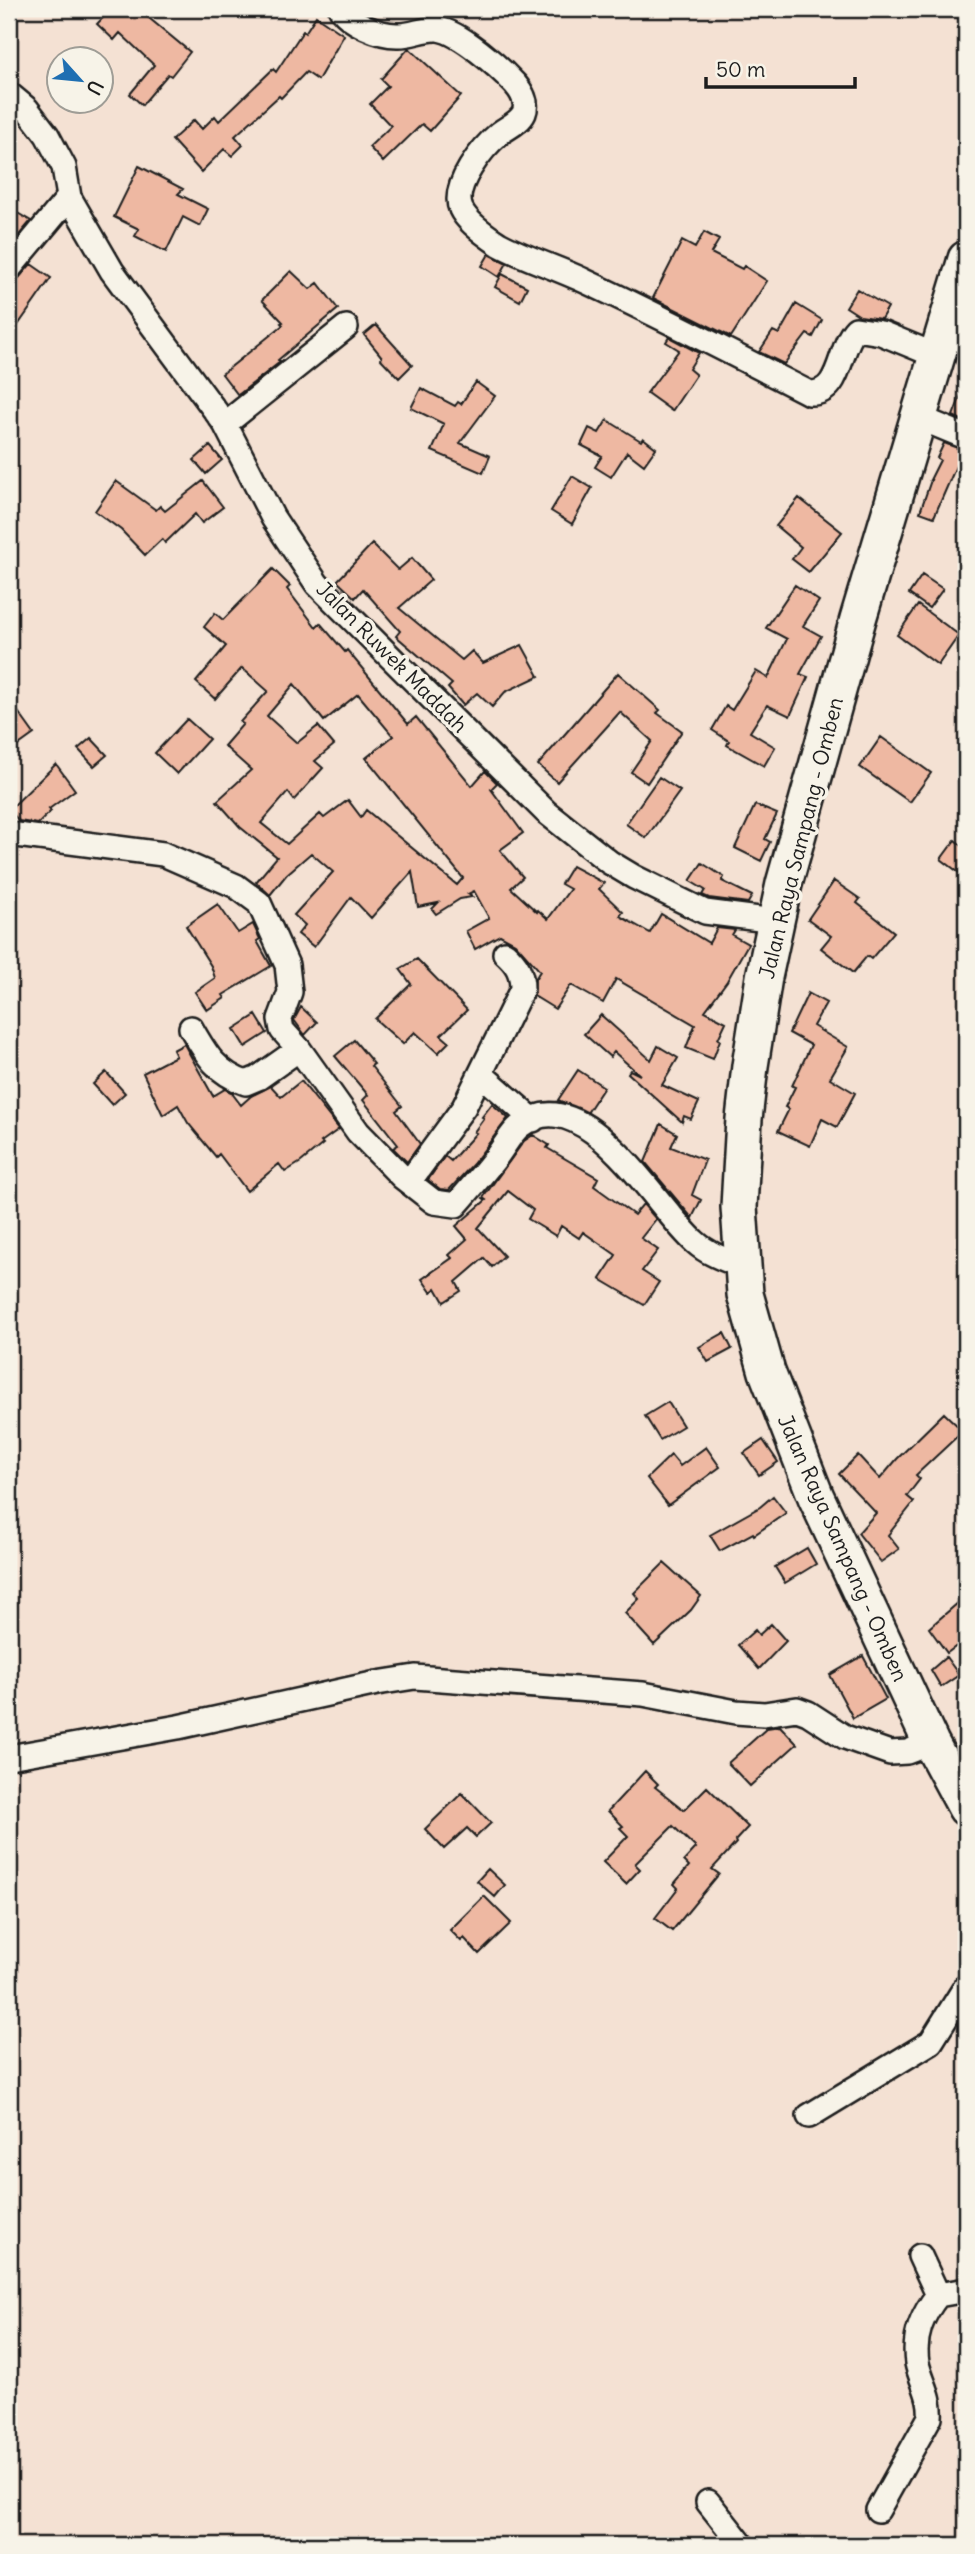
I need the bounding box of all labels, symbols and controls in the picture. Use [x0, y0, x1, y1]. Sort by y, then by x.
north arrow [46, 46, 116, 116]
scale bar [706, 46, 854, 90]
text: 50 m [716, 56, 765, 83]
text: U [82, 76, 109, 99]
street label: Jalan Ruwek Maddah [311, 576, 473, 738]
street label: Jalan Raya Sampang - Omben [753, 694, 849, 982]
street label: Jalan Raya Sampang - Omben [772, 1410, 914, 1686]

